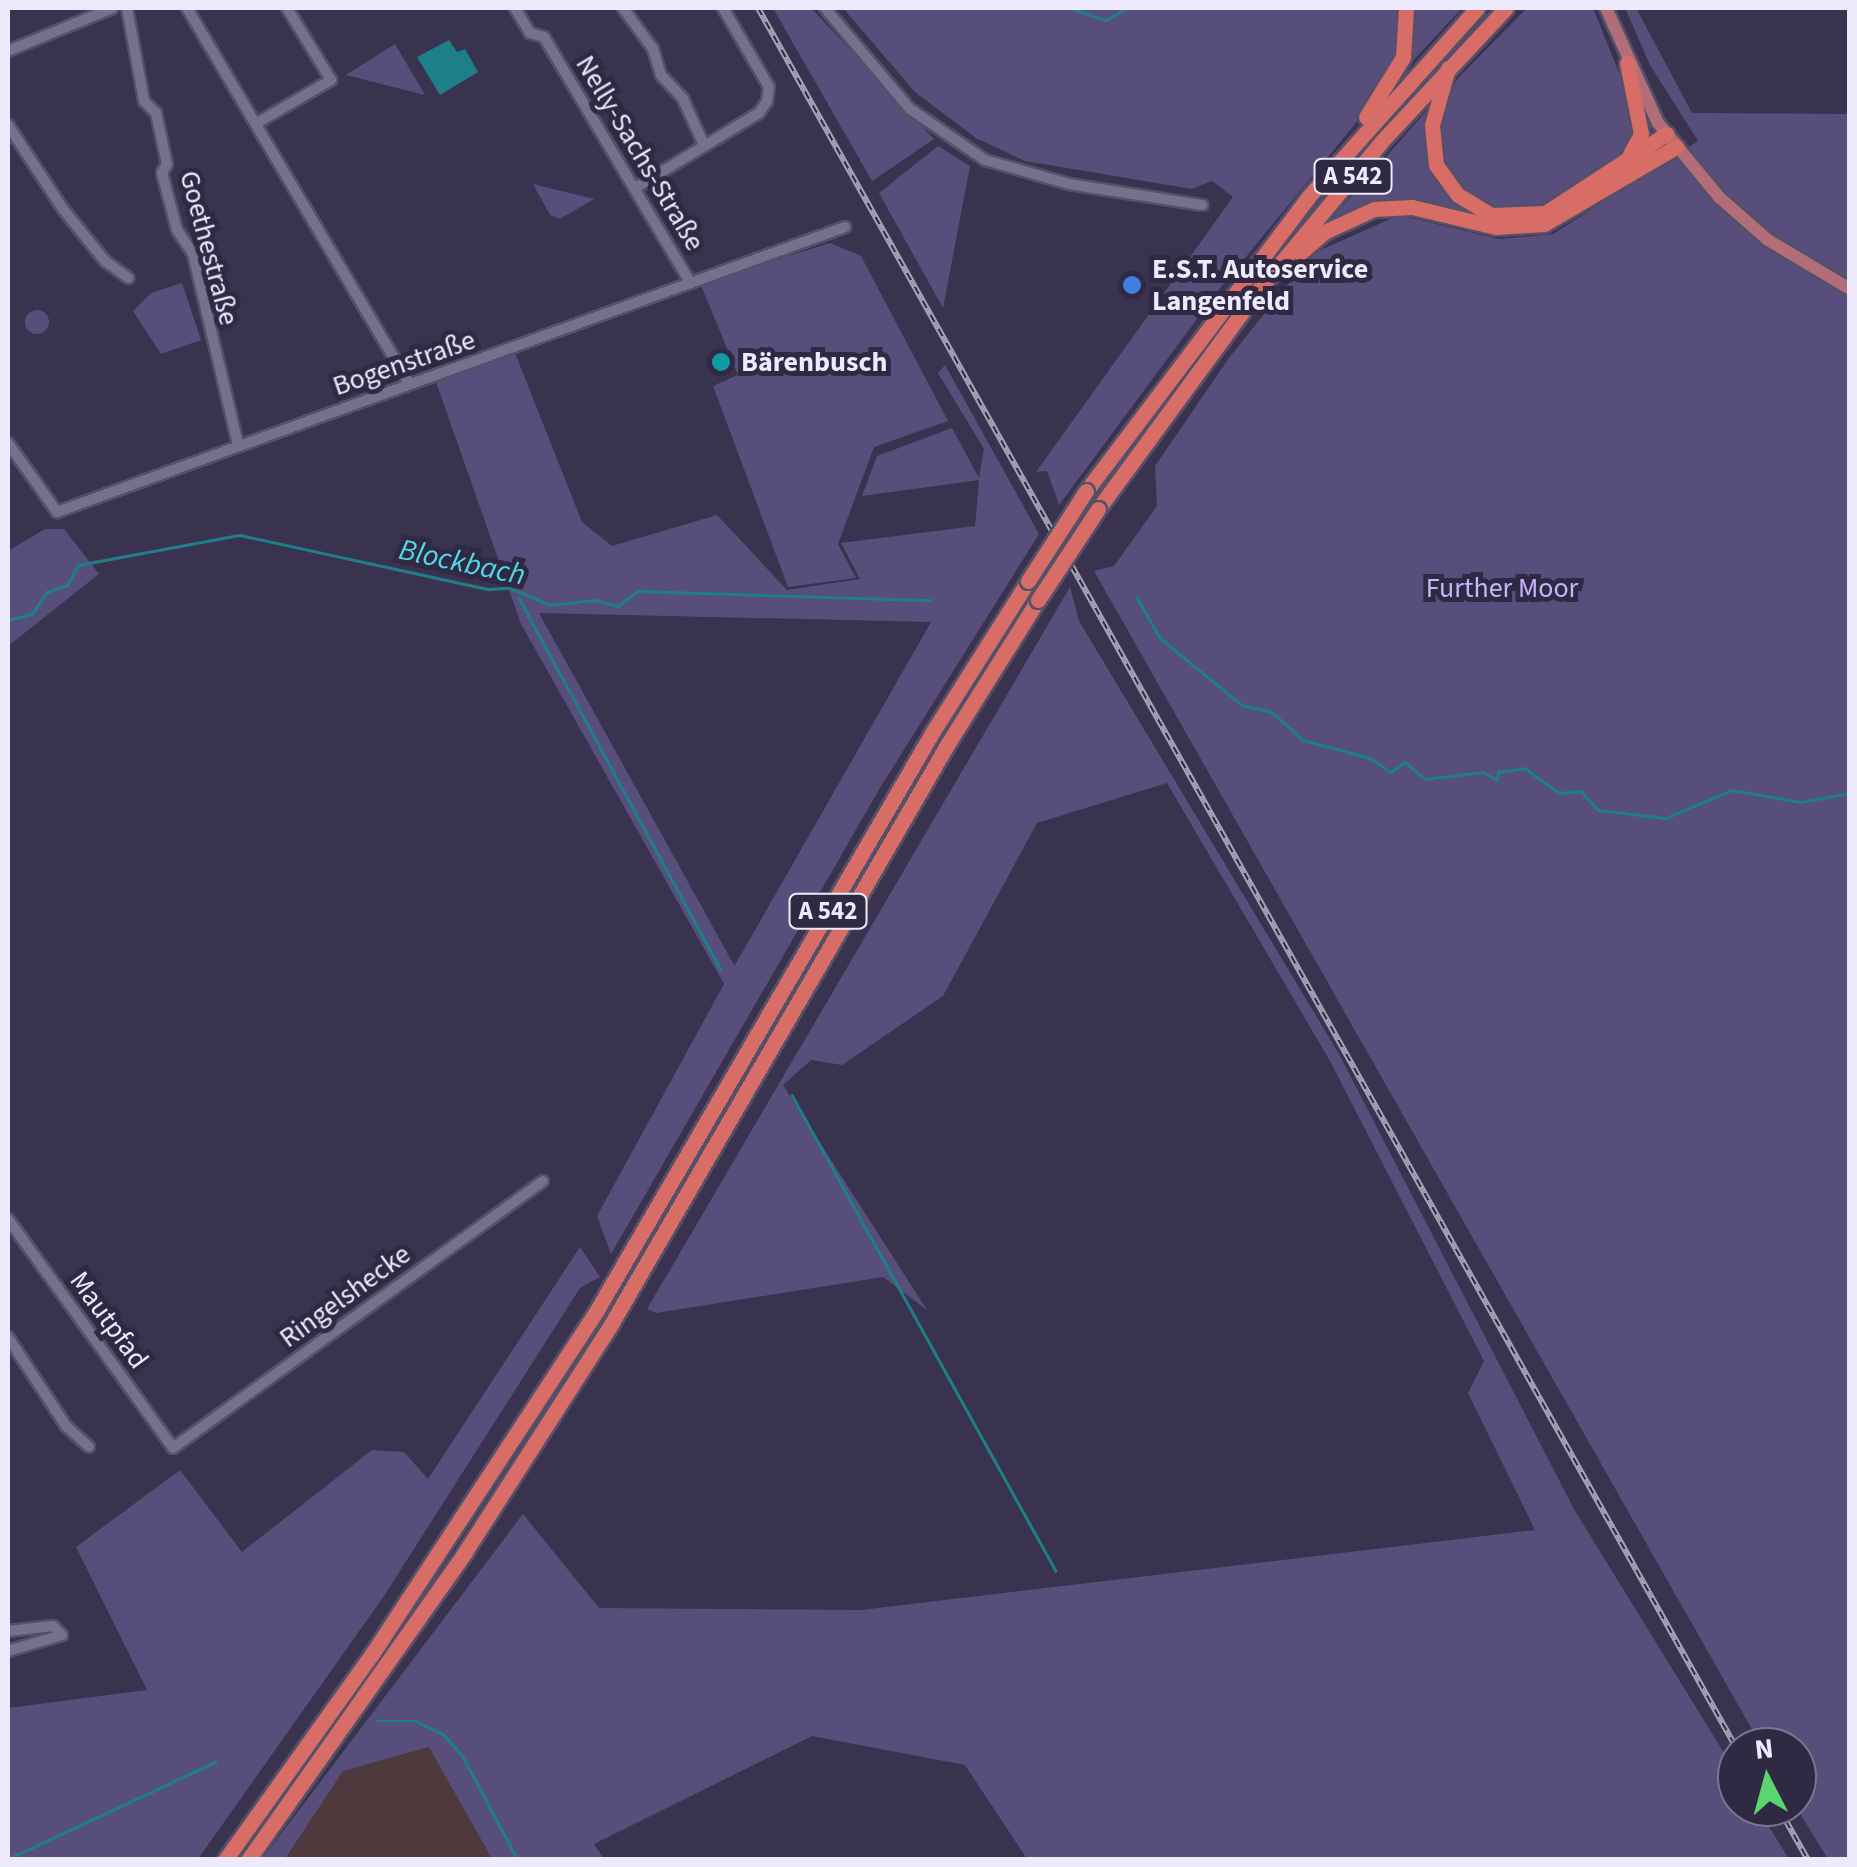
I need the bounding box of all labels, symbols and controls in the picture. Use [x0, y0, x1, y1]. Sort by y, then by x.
street label: Nelly-Sachs-Straße [568, 49, 712, 257]
road number: A 542 [1313, 156, 1393, 196]
street label: Goethestraße [172, 167, 246, 329]
place label: E.S.T. Autoservice Langenfeld [1152, 252, 1368, 318]
marker: E.S.T. Autoservice Langenfeld [1121, 274, 1143, 296]
street label: Bogenstraße [328, 323, 480, 403]
place label: Bärenbusch [741, 345, 888, 379]
marker: Bärenbusch [710, 351, 732, 373]
water label: Blockbach [396, 532, 528, 594]
park label: Further Moor [1426, 571, 1578, 605]
road number: A 542 [788, 891, 868, 931]
street label: Ringelshecke [273, 1237, 417, 1355]
street label: Mautpfad [63, 1265, 155, 1375]
north arrow [1717, 1727, 1817, 1827]
text: N [1753, 1728, 1775, 1770]

